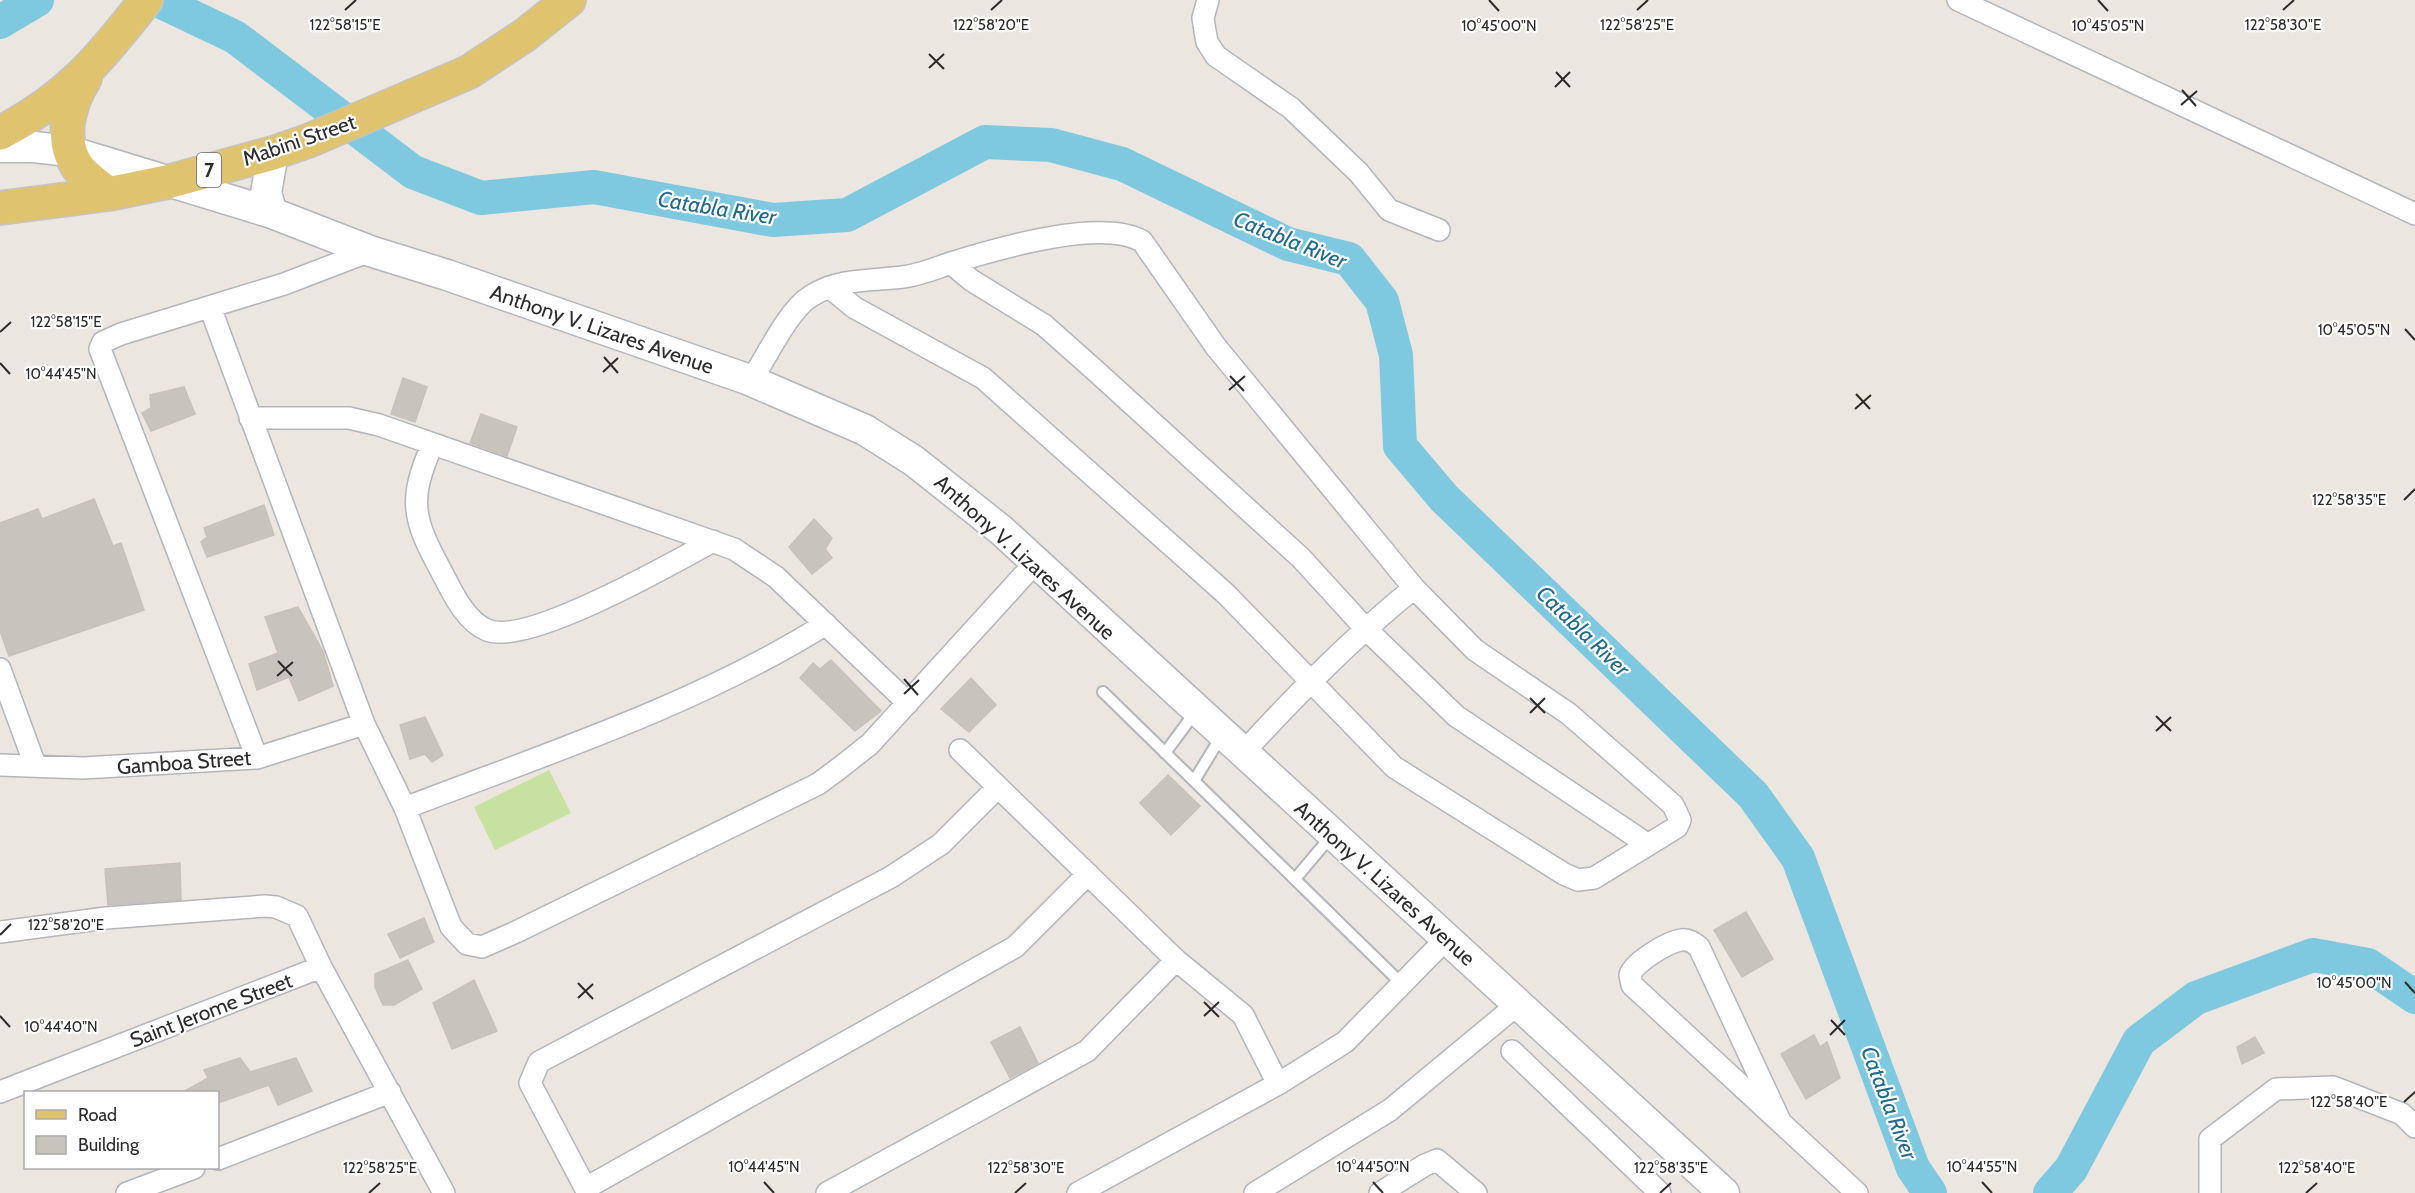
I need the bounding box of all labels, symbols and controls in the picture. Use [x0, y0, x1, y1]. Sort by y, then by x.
text: 122°58'15"E [310, 16, 380, 34]
text: 122°58'20"E [953, 16, 1029, 34]
text: 122°58'25"E [1600, 16, 1674, 34]
text: 122°58'30"E [2245, 16, 2321, 34]
text: 10°45'00"N [1461, 17, 1537, 35]
text: 10°45'05"N [2072, 17, 2144, 35]
street label: Mabini Street [239, 109, 359, 171]
road number: 7 [197, 153, 221, 187]
water label: Catabla River [656, 185, 779, 231]
water label: Catabla River [1230, 205, 1351, 275]
street label: Anthony V. Lizares Avenue [487, 279, 717, 379]
text: 122°58'15"E [31, 313, 101, 331]
text: 10°45'05"N [2318, 321, 2390, 339]
text: 10°44'45"N [26, 365, 96, 383]
street label: Anthony V. Lizares Avenue [930, 469, 1121, 645]
text: 122°58'35"E [2312, 491, 2386, 509]
water label: Catabla River [1531, 580, 1636, 683]
street label: Gamboa Street [116, 745, 252, 779]
street label: Anthony V. Lizares Avenue [1290, 795, 1481, 971]
text: 122°58'20"E [28, 916, 104, 934]
street label: Saint Jerome Street [126, 968, 296, 1052]
text: 10°45'00"N [2316, 974, 2392, 992]
text: 10°44'40"N [24, 1018, 98, 1036]
water label: Catabla River [1855, 1043, 1923, 1165]
legend [24, 1091, 219, 1169]
text: 122°58'40"E [2311, 1093, 2387, 1111]
text: Road [78, 1104, 117, 1126]
text: Building [78, 1134, 140, 1156]
text: 10°44'45"N [729, 1158, 799, 1176]
text: 10°44'50"N [1336, 1158, 1410, 1176]
text: 10°44'55"N [1947, 1158, 2017, 1176]
text: 122°58'25"E [343, 1159, 417, 1177]
text: 122°58'30"E [988, 1159, 1064, 1177]
text: 122°58'35"E [1634, 1159, 1708, 1177]
text: 122°58'40"E [2279, 1159, 2355, 1177]

